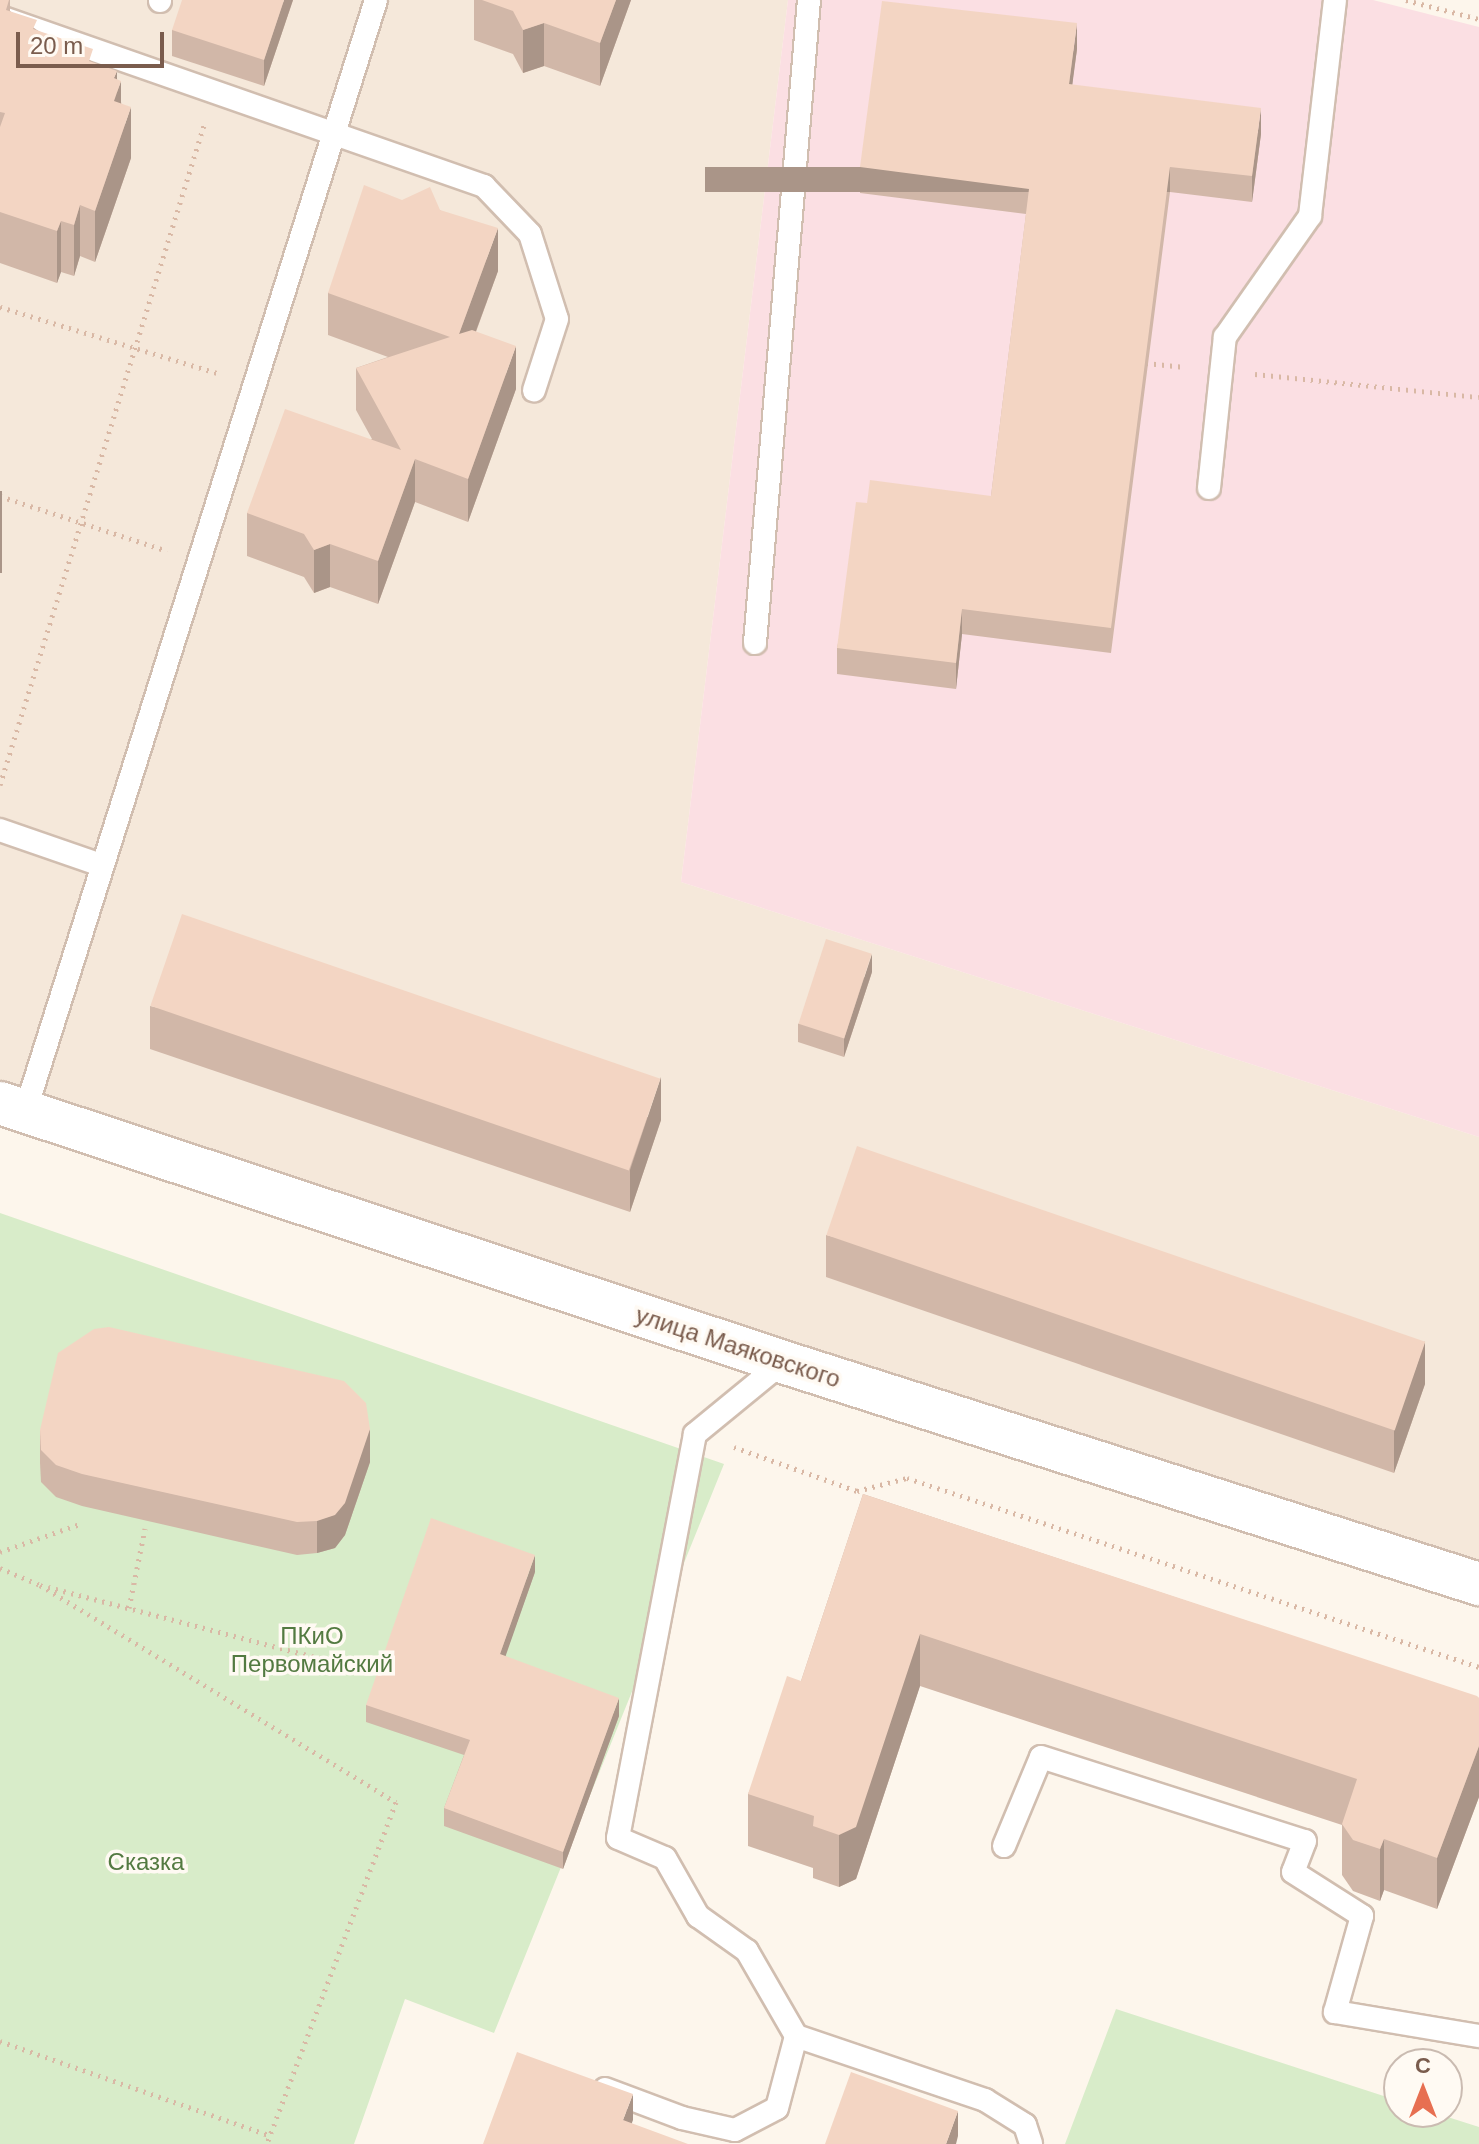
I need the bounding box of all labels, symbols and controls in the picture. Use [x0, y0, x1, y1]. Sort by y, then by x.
scale bar [20, 16, 168, 66]
text: 20 m [30, 32, 83, 59]
street label: улица Маяковского [632, 1300, 844, 1394]
park label: ПКиО Первомайский [231, 1622, 393, 1678]
park label: Сказка [108, 1848, 184, 1876]
north arrow [1383, 2048, 1463, 2128]
text: С [1415, 2053, 1431, 2078]

